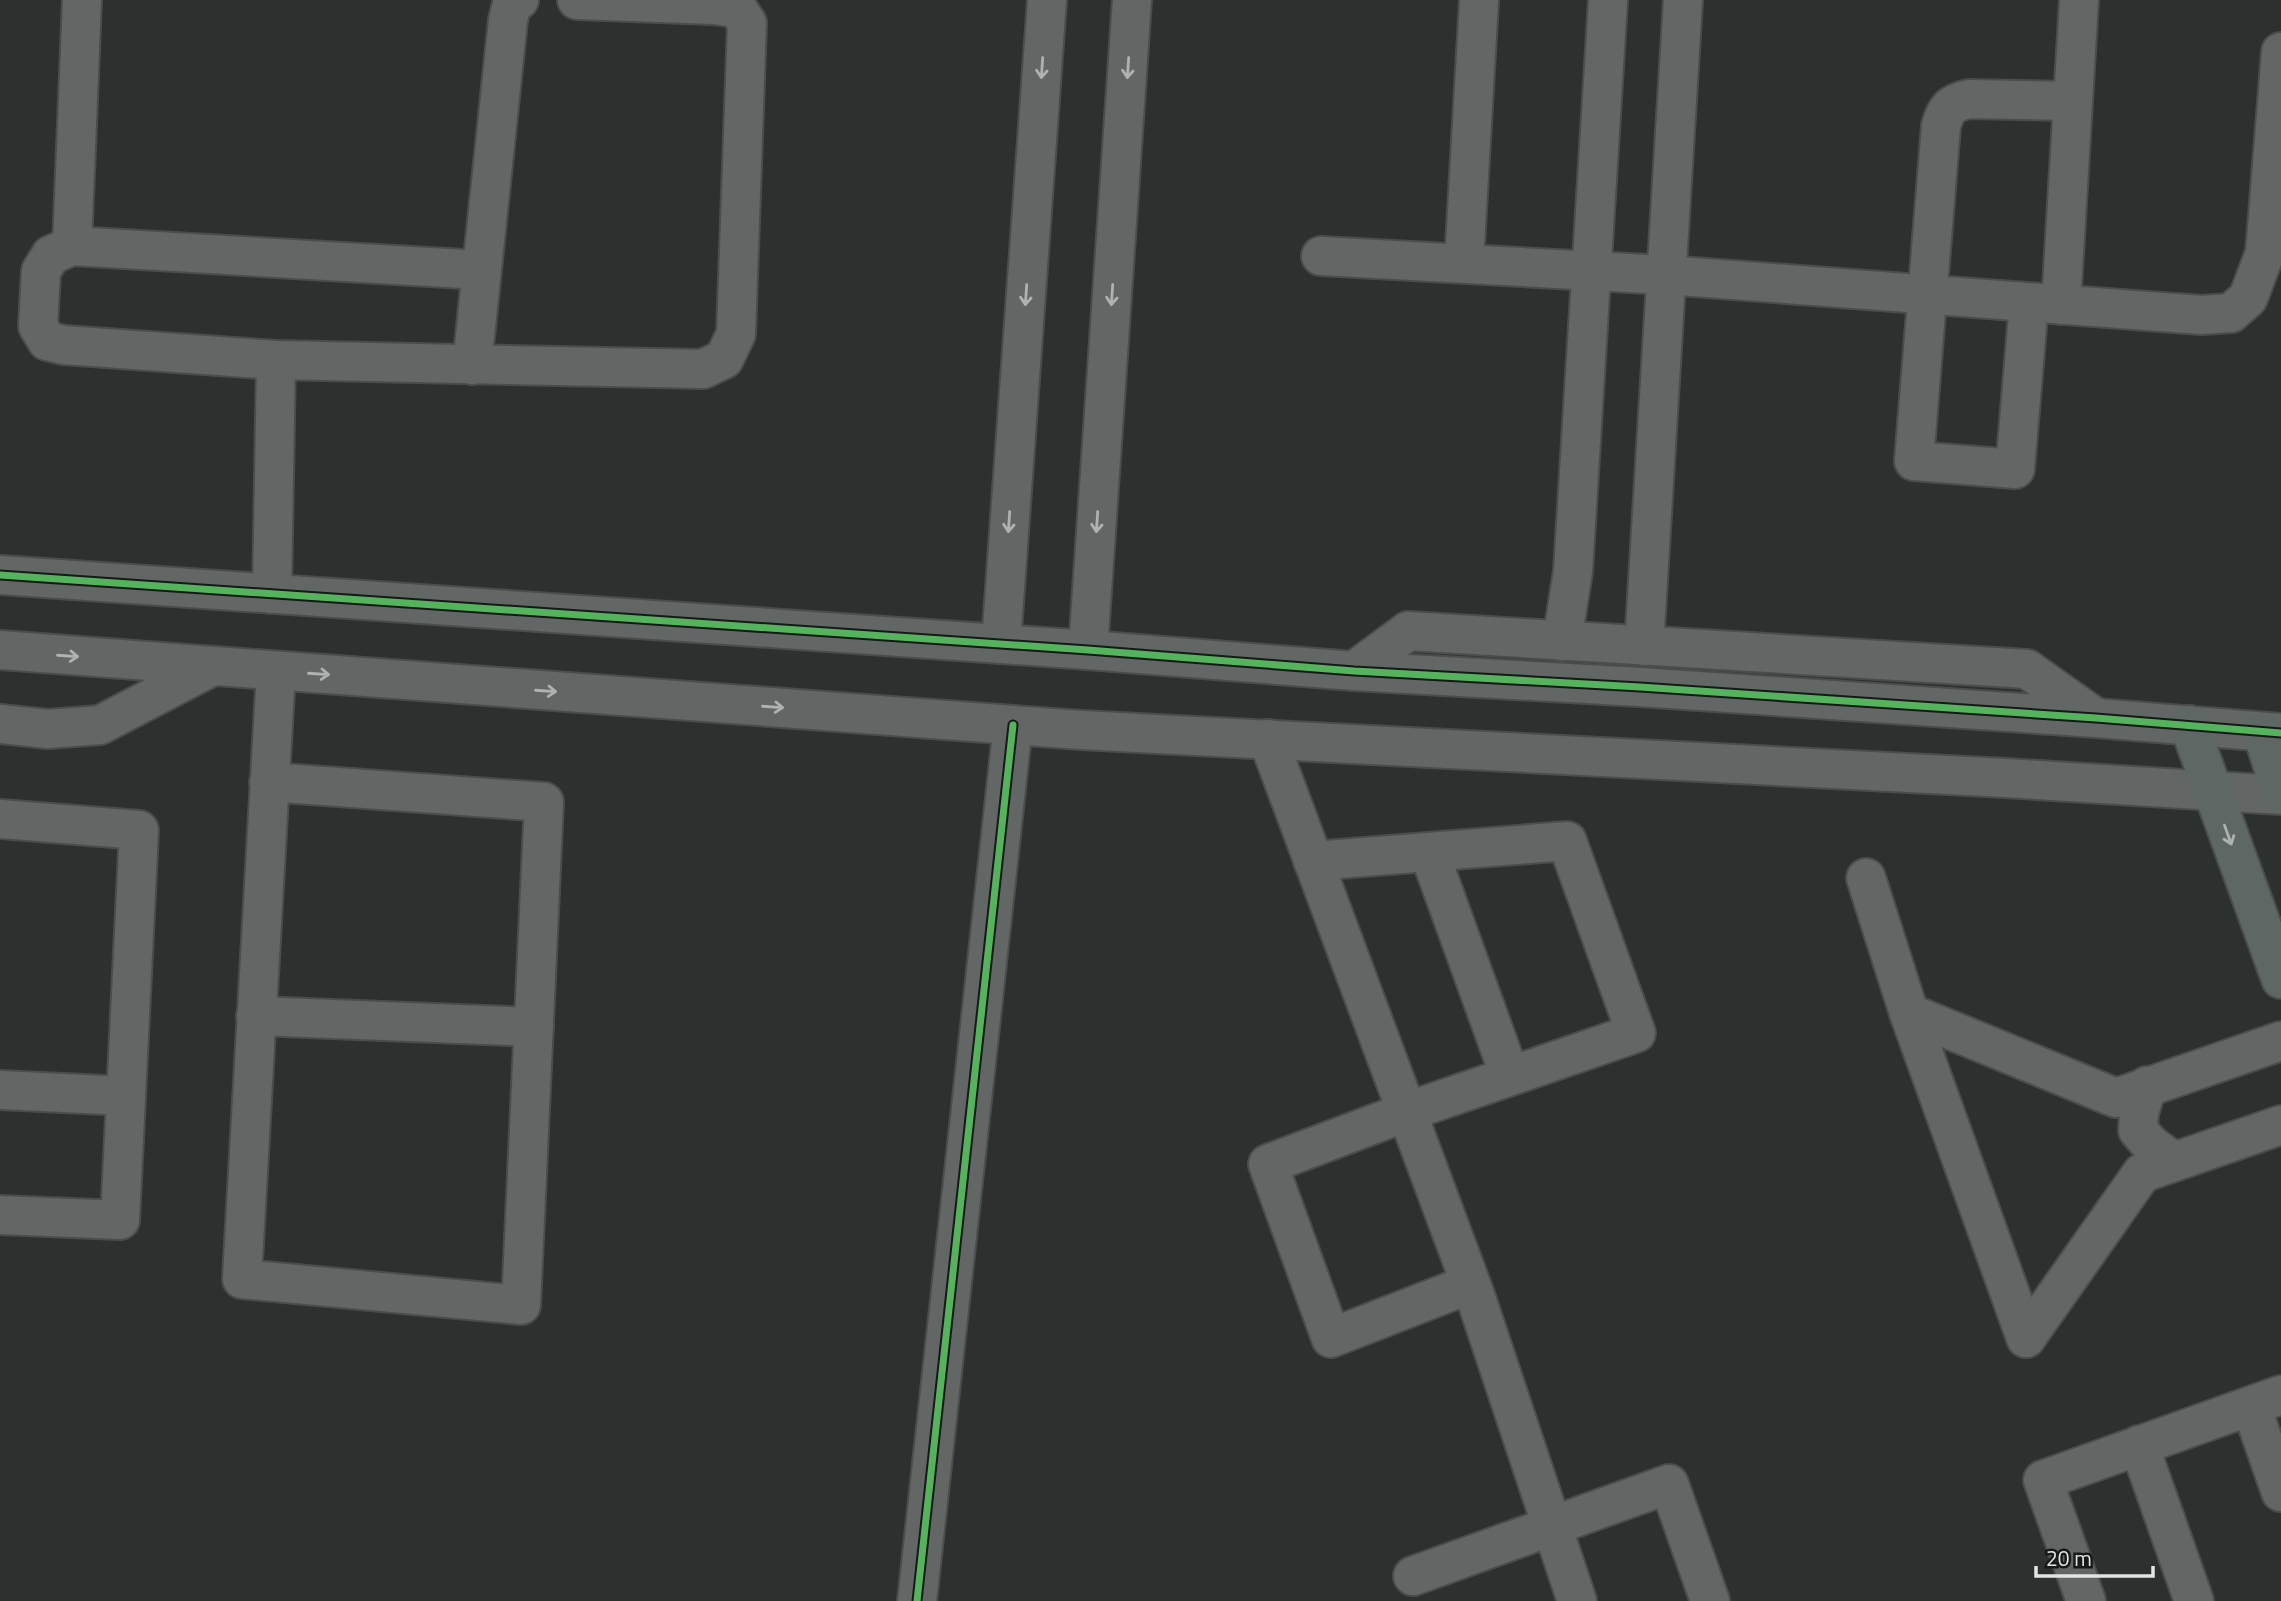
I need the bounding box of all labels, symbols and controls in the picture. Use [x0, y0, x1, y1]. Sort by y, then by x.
one-way arrow [1035, 56, 1048, 79]
one-way arrow [1121, 56, 1134, 79]
one-way arrow [1019, 283, 1032, 306]
one-way arrow [1105, 283, 1118, 306]
one-way arrow [1002, 510, 1015, 533]
one-way arrow [1090, 510, 1103, 533]
one-way arrow [56, 649, 79, 662]
one-way arrow [308, 668, 330, 681]
one-way arrow [534, 684, 557, 697]
one-way arrow [761, 701, 784, 714]
one-way arrow [2223, 824, 2235, 846]
scale bar [2036, 1534, 2153, 1578]
text: 20 m [2046, 1542, 2092, 1574]

